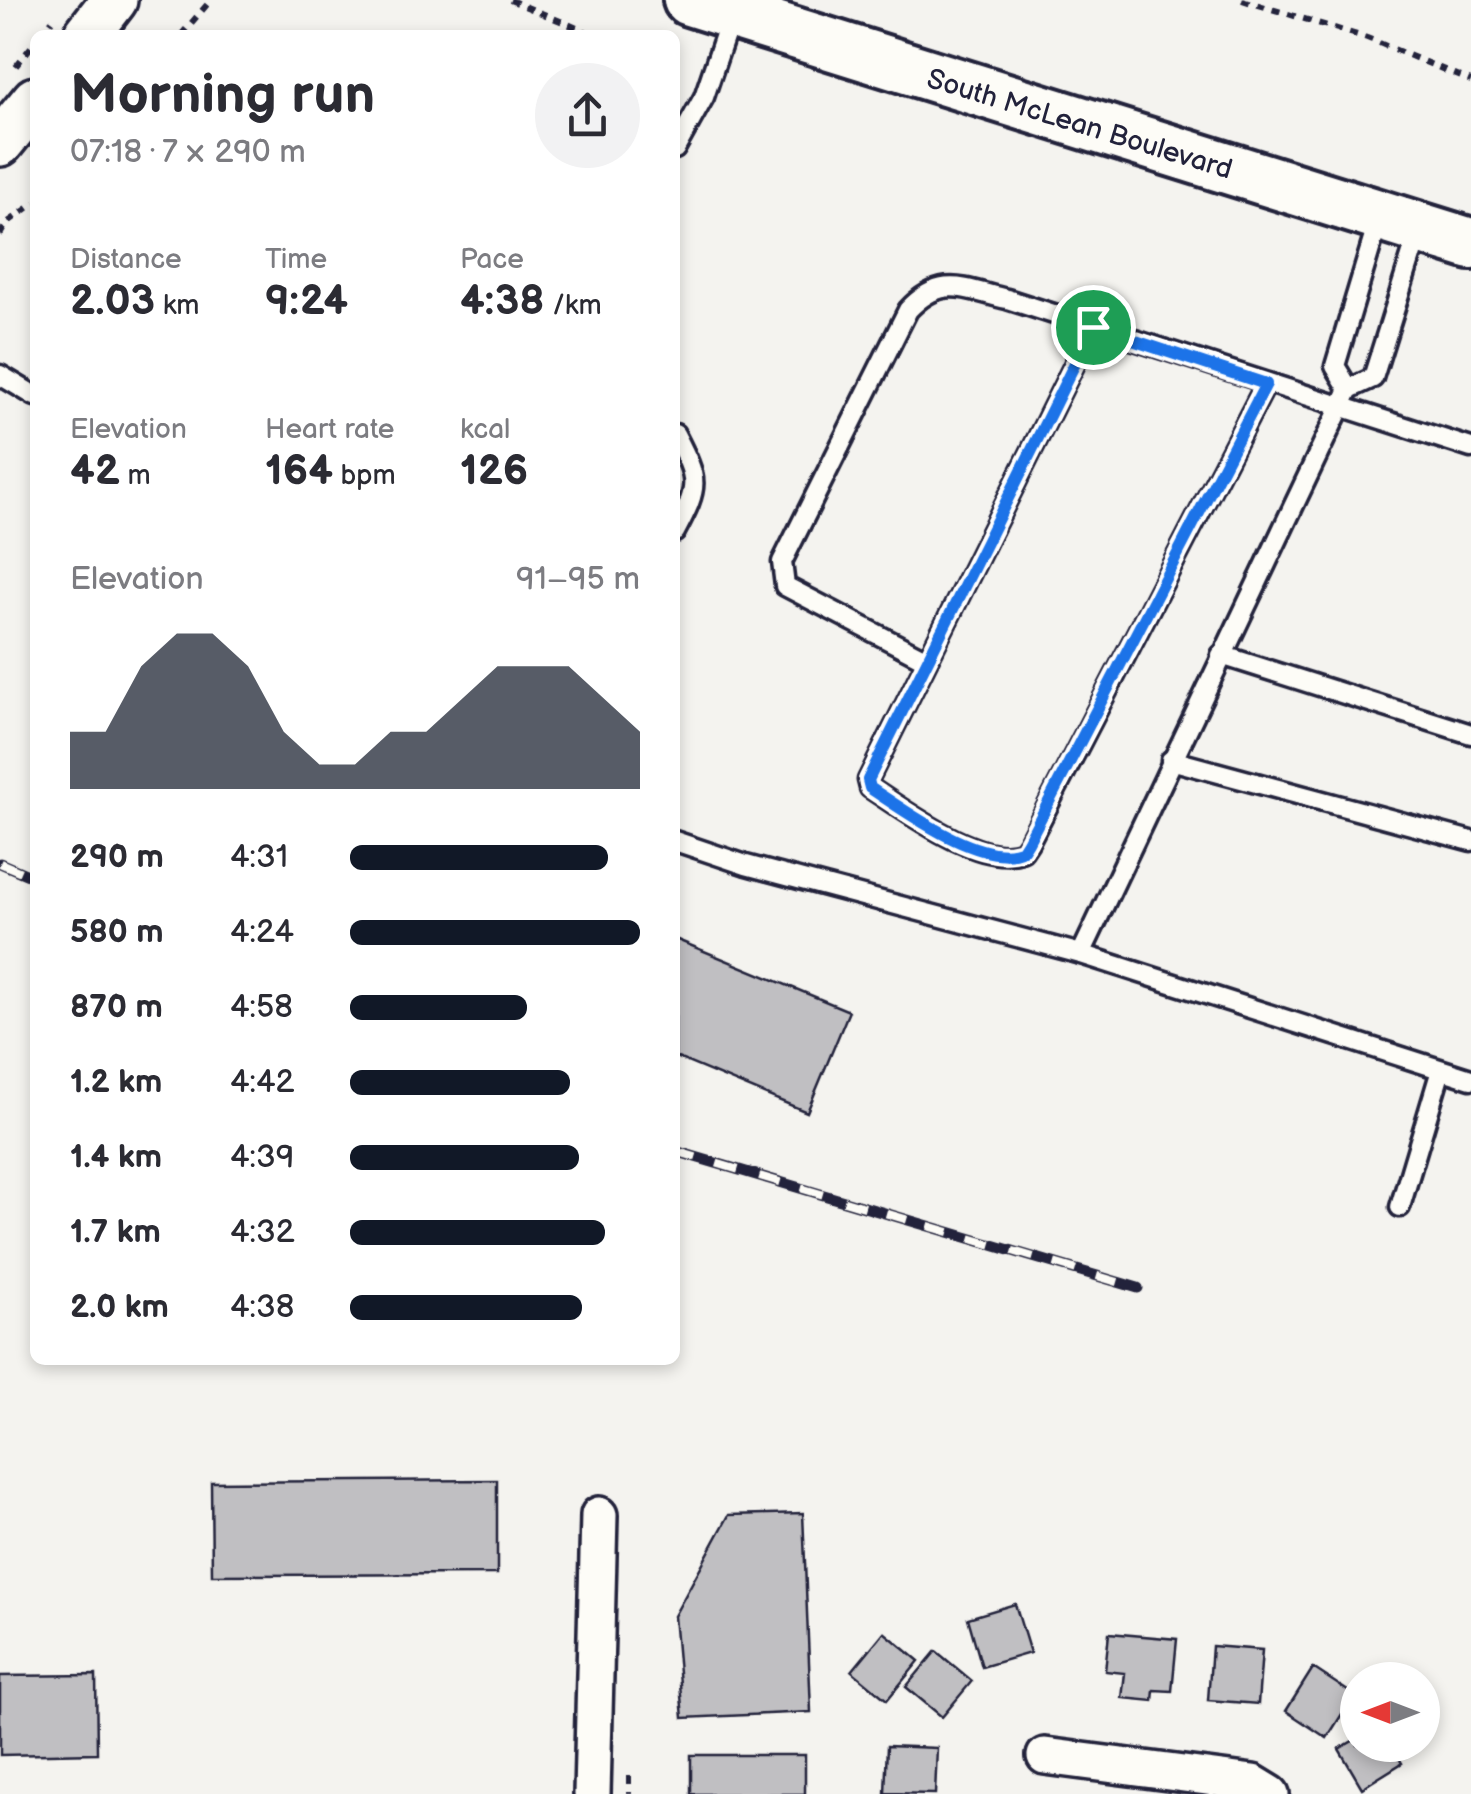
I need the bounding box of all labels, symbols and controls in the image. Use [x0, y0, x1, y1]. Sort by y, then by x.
text: Morning run [70, 62, 375, 129]
street label: South McLean Boulevard [923, 62, 1236, 187]
button: share [535, 63, 640, 168]
text: 07:18 · 7 × 290 m [70, 133, 306, 172]
text: Distance [70, 243, 182, 276]
text: Time [265, 243, 327, 276]
text: Pace [460, 243, 524, 276]
text: 2.03 [70, 276, 155, 327]
text: 9:24 [265, 276, 348, 327]
text: 4:38 [460, 276, 545, 327]
pin [1051, 285, 1136, 370]
text: km [155, 289, 200, 322]
text: /km [545, 289, 602, 322]
icon: arrive [1066, 300, 1121, 355]
text: Elevation [70, 413, 187, 446]
text: Heart rate [265, 413, 394, 446]
text: kcal [460, 413, 510, 446]
text: 42 [70, 446, 120, 497]
text: 164 [265, 446, 333, 497]
text: 126 [460, 446, 528, 497]
text: m [120, 459, 151, 492]
text: bpm [333, 459, 396, 492]
text: Elevation [70, 560, 203, 599]
text: 91–95 m [516, 560, 640, 599]
text: 290 m [70, 838, 164, 877]
text: 4:31 [230, 838, 288, 877]
text: 580 m [70, 913, 164, 952]
text: 4:24 [230, 913, 294, 952]
text: 870 m [70, 988, 163, 1027]
text: 4:58 [230, 988, 293, 1027]
text: 1.2 km [70, 1063, 162, 1102]
text: 4:42 [230, 1063, 294, 1102]
text: 1.4 km [70, 1138, 162, 1177]
text: 4:39 [230, 1138, 294, 1177]
text: 1.7 km [70, 1213, 161, 1252]
text: 4:32 [230, 1213, 295, 1252]
text: 2.0 km [70, 1288, 169, 1327]
text: 4:38 [230, 1288, 294, 1327]
north arrow [1340, 1662, 1440, 1762]
map controls [1340, 1662, 1440, 1762]

